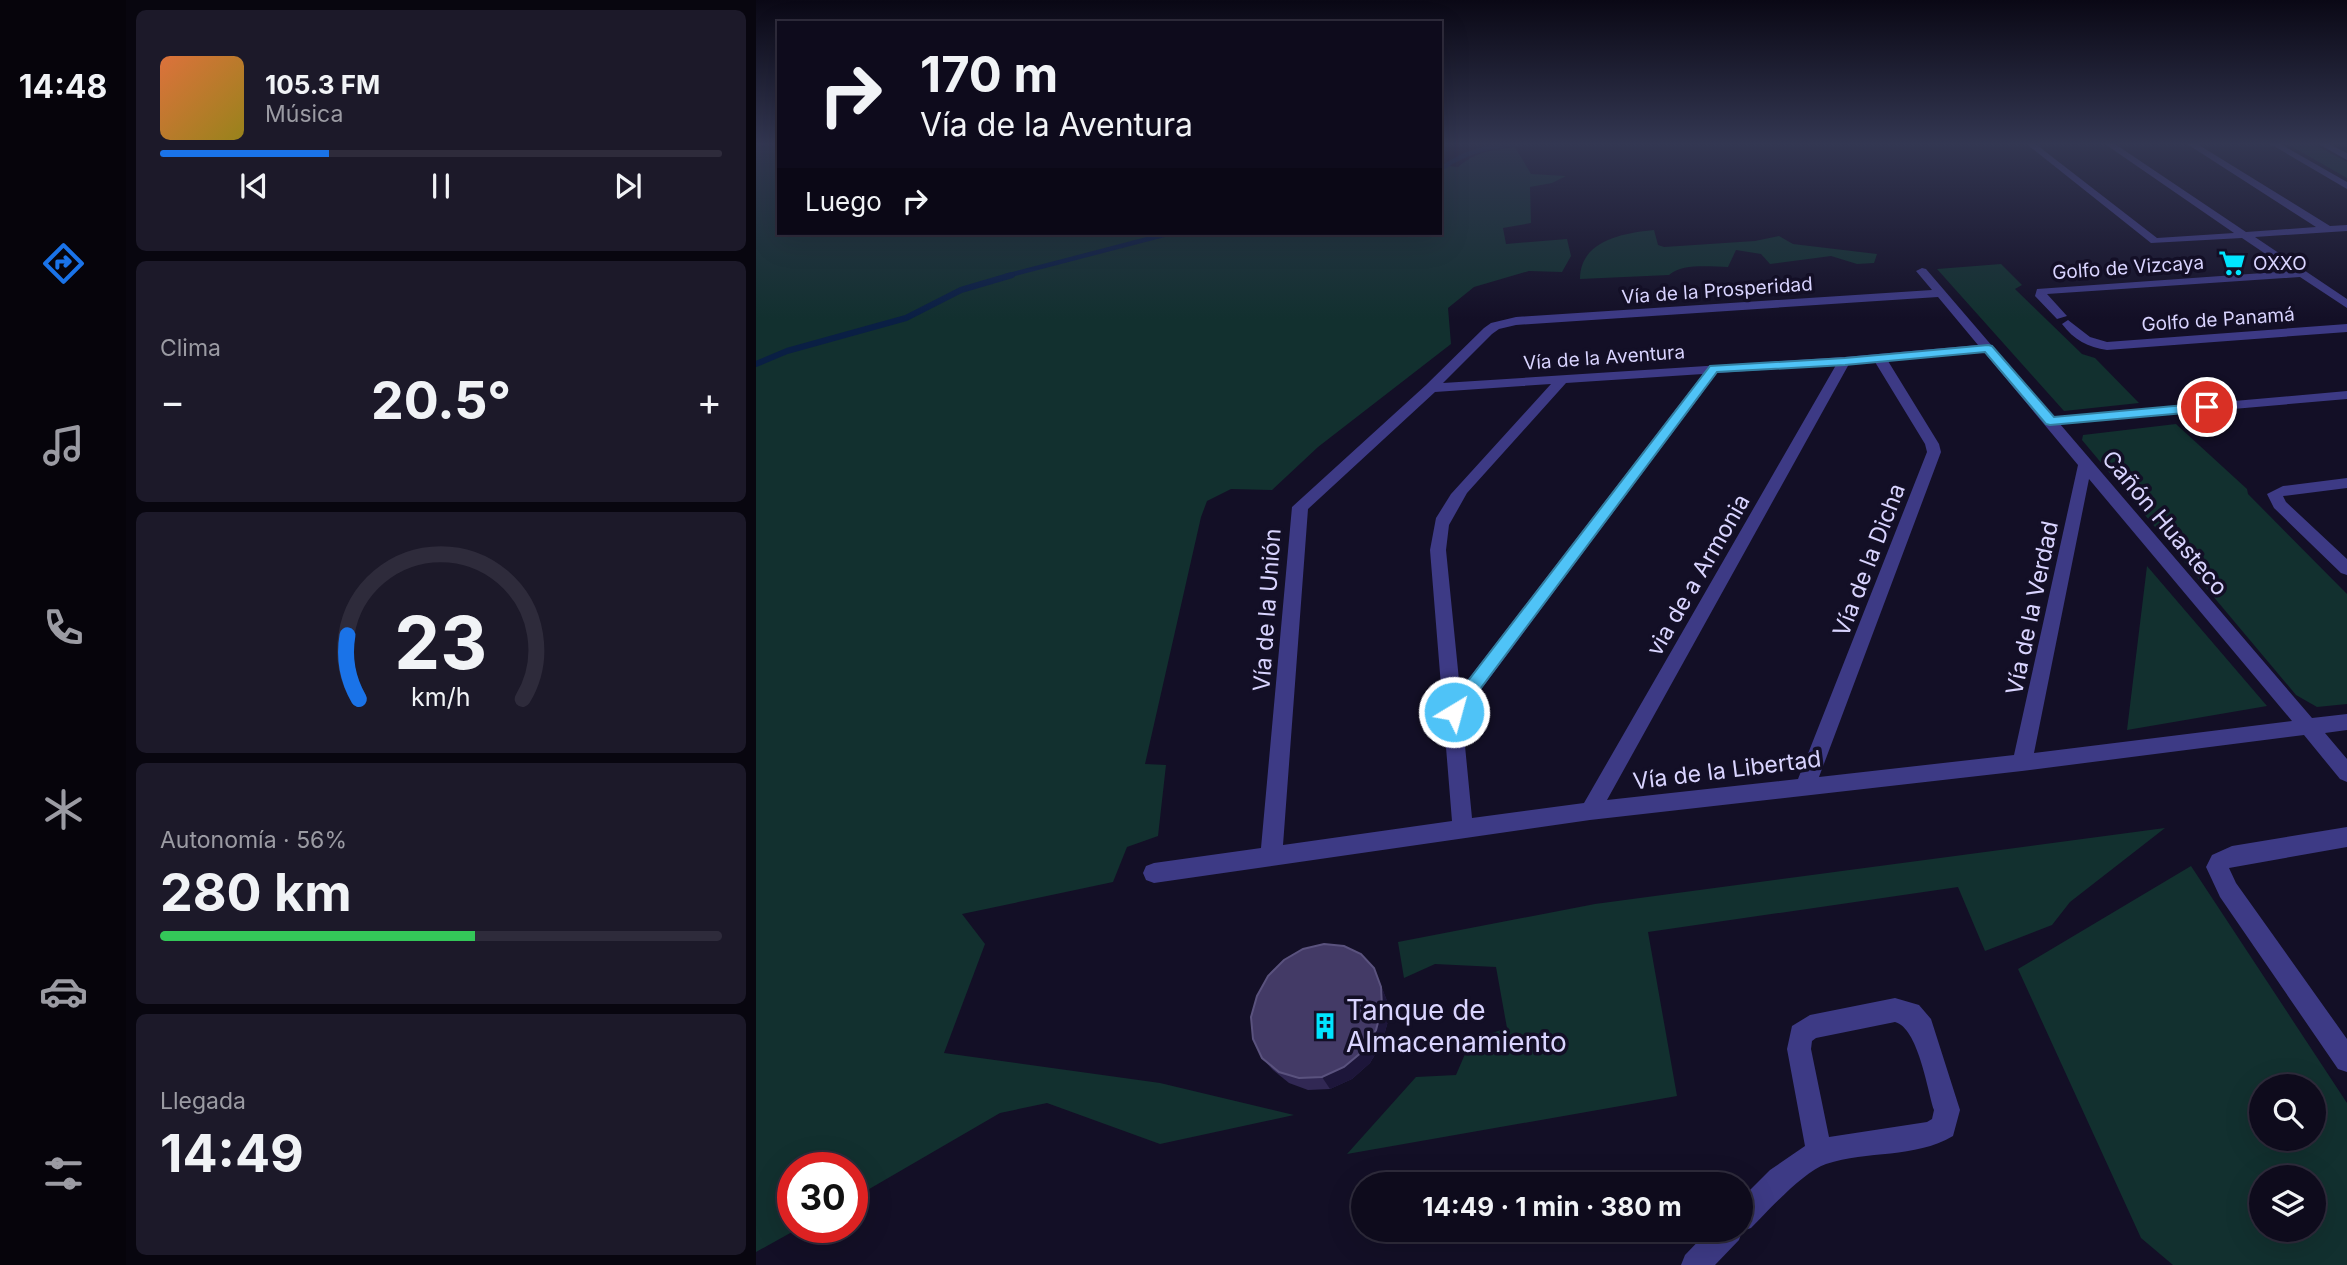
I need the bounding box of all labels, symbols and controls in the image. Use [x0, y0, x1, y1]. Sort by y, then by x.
text: 170 m [920, 45, 1058, 104]
icon: right [805, 49, 896, 140]
text: 14:48 [19, 67, 107, 106]
text: 105.3 FM [265, 69, 380, 100]
text: Música [265, 100, 343, 128]
text: Vía de la Aventura [920, 105, 1193, 144]
icon: previous [235, 167, 273, 205]
icon: pause [422, 167, 460, 205]
icon: next [609, 167, 647, 205]
icon: right [896, 182, 934, 220]
text: Luego [805, 186, 882, 217]
icon: directions [39, 239, 88, 288]
supermarket icon: OXXO [2217, 248, 2247, 278]
street label: Golfo de Vizcaya [2051, 251, 2205, 284]
place label: OXXO [2253, 252, 2307, 275]
street label: Vía de la Prosperidad [1621, 272, 1813, 309]
street label: Golfo de Panamá [2141, 303, 2295, 336]
text: Clima [160, 334, 221, 362]
street label: Vía de la Aventura [1522, 340, 1686, 375]
text: 20.5° [371, 369, 511, 432]
pin [2177, 377, 2237, 437]
text: − [160, 378, 185, 424]
text: + [697, 378, 722, 424]
icon: arrive [2188, 388, 2226, 426]
icon: music [39, 421, 88, 470]
street label: Cañón Huasteco [2096, 445, 2234, 601]
street label: Vía de la Dicha [1827, 480, 1911, 640]
street label: via de a Armonia [1640, 489, 1756, 661]
street label: Vía de la Verdad [2000, 518, 2064, 698]
street label: Vía de la Unión [1247, 528, 1287, 692]
text: 23 [395, 598, 487, 687]
icon: phone [39, 603, 88, 652]
position arrow [1417, 675, 1491, 749]
text: km/h [411, 681, 471, 711]
street label: Vía de la Libertad [1631, 745, 1823, 795]
icon: climate [39, 785, 88, 834]
text: Autonomía · 56% [160, 826, 347, 854]
text: 280 km [160, 861, 352, 924]
icon: car [39, 967, 88, 1016]
place label: Tanque de Almacenamiento [1346, 993, 1567, 1059]
building icon: Tanque de Almacenamiento [1310, 1011, 1340, 1041]
map controls [2249, 1074, 2326, 1242]
button: search [2249, 1074, 2326, 1151]
text: Llegada [160, 1087, 246, 1115]
text: 14:49 [160, 1122, 304, 1185]
icon: filters [39, 1149, 88, 1198]
speed limit sign: 30 [777, 1152, 868, 1243]
button: layers [2249, 1165, 2326, 1242]
text: 14:49 · 1 min · 380 m [1422, 1191, 1682, 1222]

